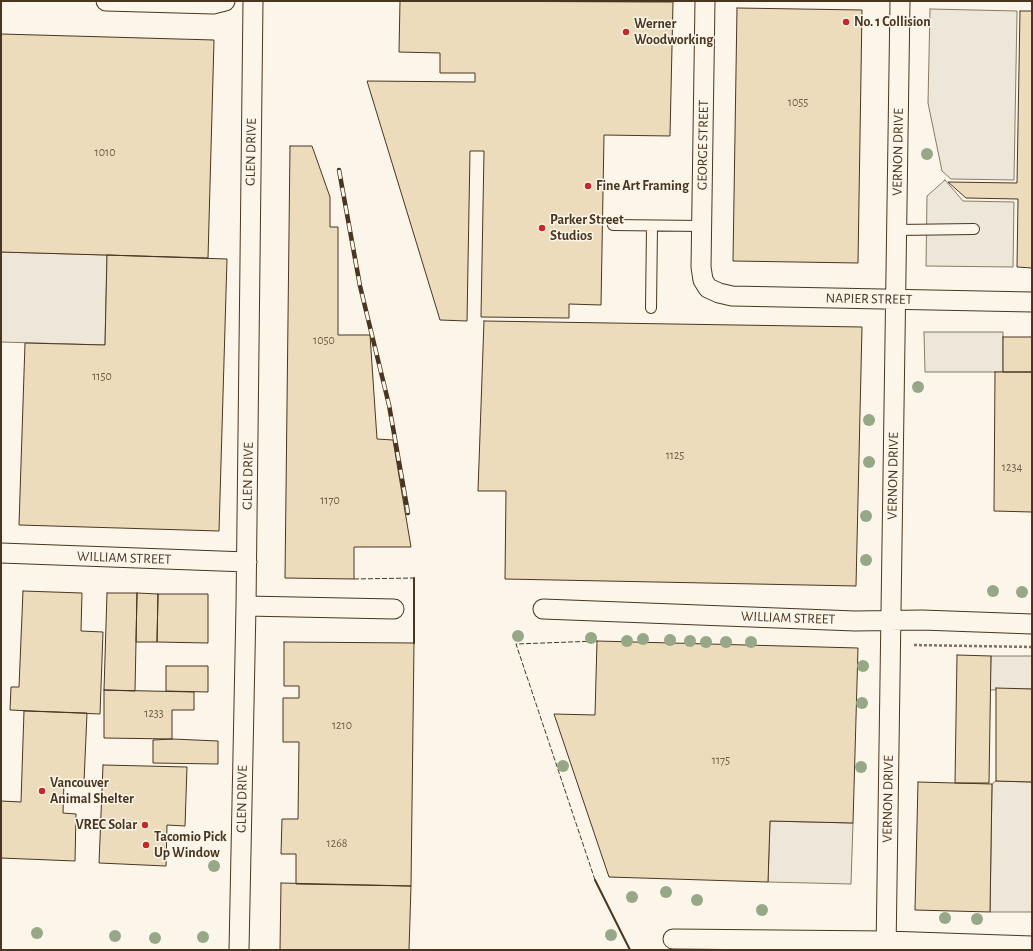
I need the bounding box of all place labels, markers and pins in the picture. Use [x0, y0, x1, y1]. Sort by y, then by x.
place label: No. 1 Collision [854, 14, 931, 30]
place label: Werner Woodworking [634, 16, 713, 48]
marker: No. 1 Collision [841, 17, 851, 27]
marker: Werner Woodworking [621, 27, 631, 37]
place label: Fine Art Framing [596, 178, 689, 194]
marker: Fine Art Framing [583, 181, 593, 191]
place label: Parker Street Studios [550, 212, 624, 244]
marker: Parker Street Studios [537, 223, 547, 233]
place label: Vancouver Animal Shelter [50, 775, 134, 808]
marker: Vancouver Animal Shelter [37, 786, 47, 796]
place label: VREC Solar [75, 817, 137, 833]
marker: VREC Solar [140, 820, 150, 830]
place label: Tacomio Pick Up Window [154, 829, 227, 862]
marker: Tacomio Pick Up Window [141, 840, 151, 850]

